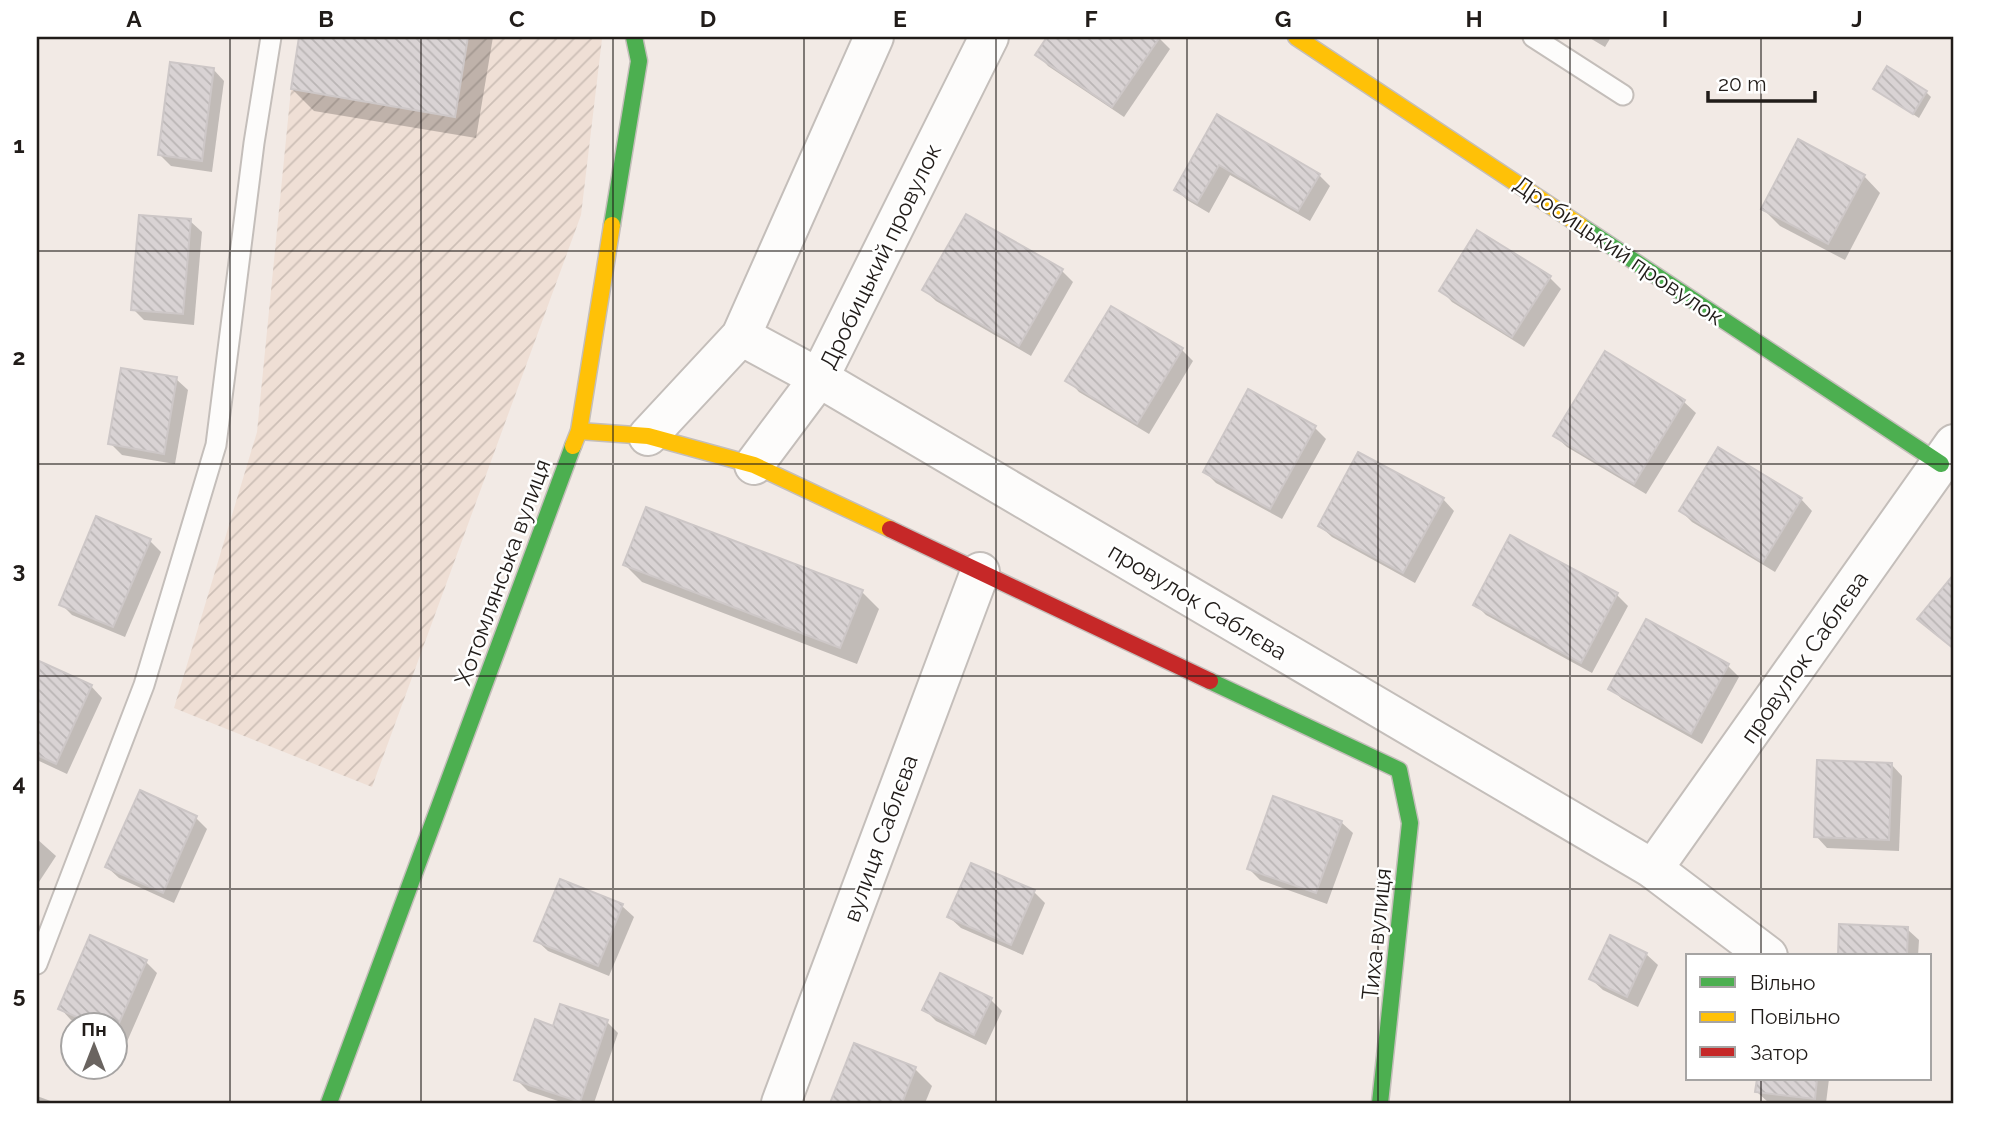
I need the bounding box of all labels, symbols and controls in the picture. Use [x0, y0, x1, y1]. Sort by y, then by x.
text: A [126, 5, 142, 32]
text: B [318, 5, 334, 32]
text: C [509, 5, 525, 32]
text: D [700, 5, 716, 32]
text: E [893, 5, 907, 32]
text: F [1084, 5, 1098, 32]
text: G [1275, 5, 1291, 32]
text: H [1465, 5, 1483, 32]
text: I [1662, 5, 1668, 32]
text: J [1851, 5, 1863, 32]
scale bar [1708, 60, 1814, 104]
text: 20 m [1718, 71, 1766, 96]
text: 1 [13, 131, 25, 158]
street label: Дробицький провулок [814, 139, 946, 373]
street label: Дробицький провулок [1509, 170, 1729, 330]
text: 2 [13, 343, 25, 370]
street label: Хотомлянська вулиця [449, 455, 555, 689]
street label: провулок Саблєва [1104, 537, 1292, 665]
text: 3 [13, 556, 25, 583]
street label: провулок Саблєва [1735, 566, 1873, 748]
street label: вулиця Саблєва [837, 751, 923, 925]
text: 4 [12, 769, 26, 796]
street label: Тиха вулиця [1356, 867, 1396, 1001]
legend [1686, 954, 1932, 1080]
text: Вільно [1750, 970, 1816, 995]
text: 5 [13, 981, 26, 1008]
text: Повільно [1750, 1004, 1840, 1029]
north arrow [60, 1010, 130, 1080]
text: Пн [81, 1018, 107, 1040]
text: Затор [1750, 1040, 1808, 1065]

